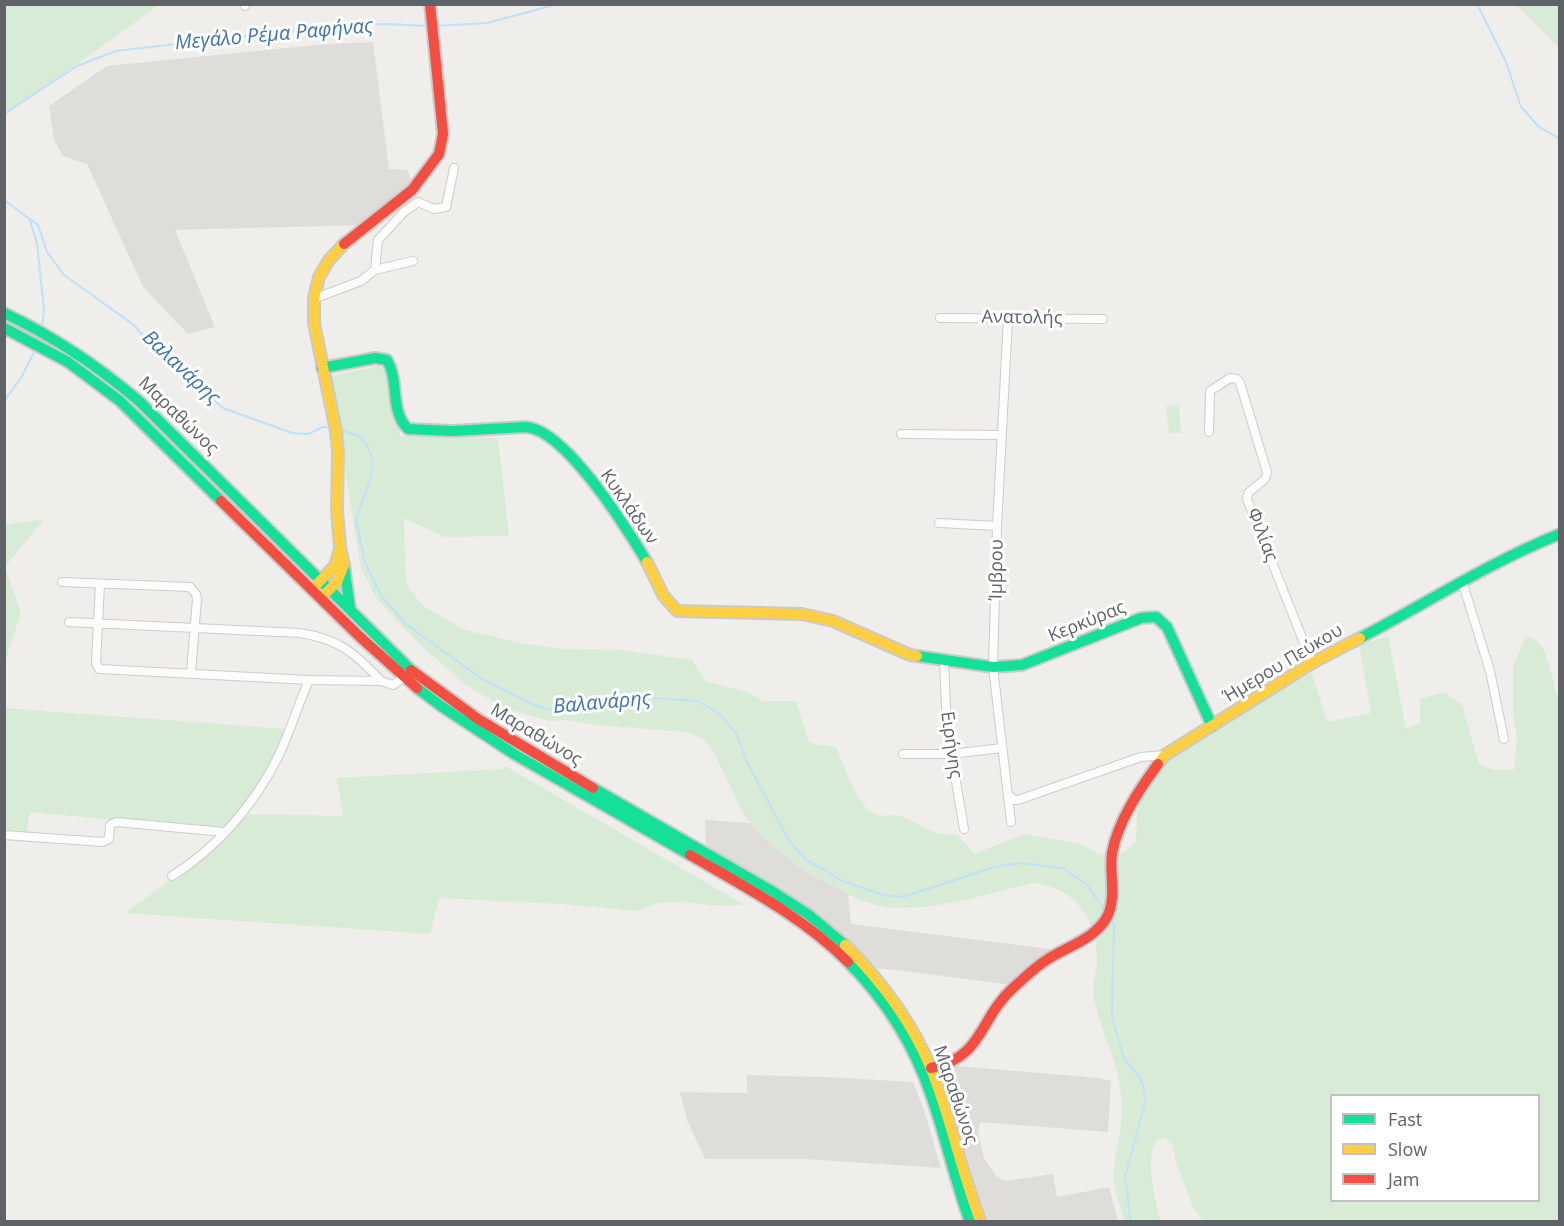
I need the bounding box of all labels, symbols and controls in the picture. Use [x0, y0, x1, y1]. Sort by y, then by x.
water label: Μεγάλο Ρέμα Ραφήνας [174, 14, 374, 56]
street label: Ανατολής [981, 306, 1063, 330]
water label: Βαλανάρης [137, 326, 225, 410]
street label: Μαραθώνος [134, 373, 222, 459]
street label: Κυκλάδων [595, 465, 663, 549]
street label: Φιλίας [1242, 505, 1282, 565]
street label: Ίμβρου [986, 539, 1008, 601]
street label: Κερκύρας [1045, 597, 1129, 647]
street label: Ήμερου Πεύκου [1219, 620, 1347, 708]
water label: Βαλανάρης [552, 687, 652, 719]
street label: Μαραθώνος [486, 699, 586, 771]
street label: Ειρήνης [936, 710, 966, 780]
street label: Μαραθώνος [928, 1043, 982, 1147]
legend [1330, 1094, 1540, 1202]
text: Fast [1388, 1107, 1422, 1131]
text: Slow [1388, 1137, 1427, 1161]
text: Jam [1388, 1167, 1420, 1191]

